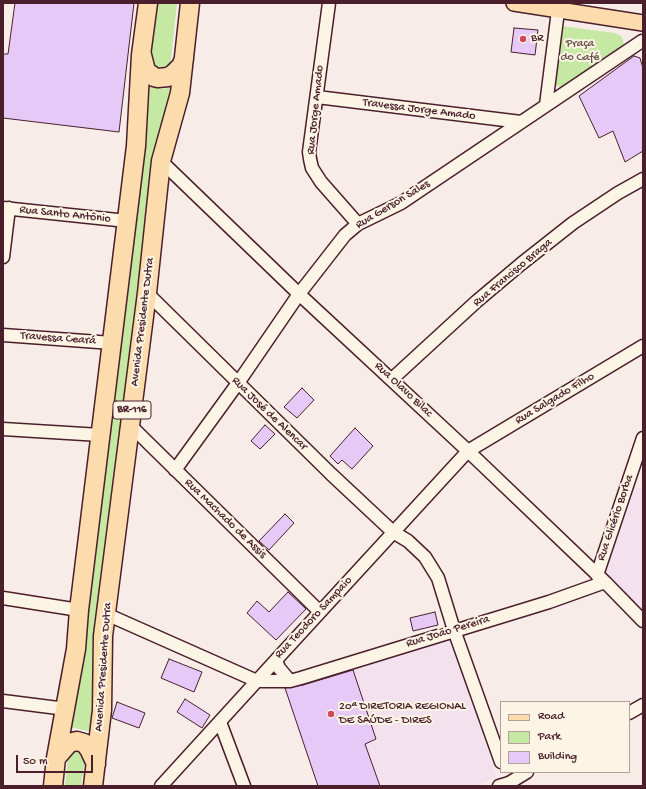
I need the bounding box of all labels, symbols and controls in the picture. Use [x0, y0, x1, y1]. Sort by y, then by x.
place label: BR [531, 32, 543, 46]
marker: BR [518, 34, 528, 44]
park label: Praça do Café [560, 37, 600, 65]
street label: Rua Jorge Amado [304, 65, 328, 155]
street label: Travessa Jorge Amado [362, 96, 476, 124]
street label: Rua Gerson Sales [353, 177, 433, 233]
street label: Rua Santo Antônio [19, 203, 111, 227]
street label: Rua Francisco Braga [470, 236, 556, 310]
street label: Avenida Presidente Dutra [128, 257, 158, 387]
street label: Travessa Ceará [20, 329, 96, 349]
street label: Rua Olavo Bilac [371, 359, 435, 421]
street label: Rua Salgado Filho [513, 370, 597, 428]
street label: Rua José de Alencar [228, 374, 310, 454]
road number: BR-116 [113, 401, 151, 419]
street label: Rua Glicério Borba [595, 473, 637, 563]
street label: Rua Machado de Assis [181, 476, 269, 562]
street label: Rua Teodoro Sampaio [272, 574, 356, 662]
street label: Avenida Presidente Dutra [92, 602, 116, 732]
street label: Rua João Pereira [405, 612, 491, 652]
place label: 20ª DIRETORIA REGIONAL DE SAÚDE - DIRES [339, 700, 466, 728]
legend [500, 701, 630, 773]
marker: 20ª DIRETORIA REGIONAL DE SAÚDE - DIRES [326, 709, 336, 719]
text: Road [538, 710, 564, 724]
text: Park [538, 730, 561, 744]
scale bar [18, 747, 95, 773]
text: Building [538, 750, 577, 764]
text: 50 m [23, 755, 48, 769]

